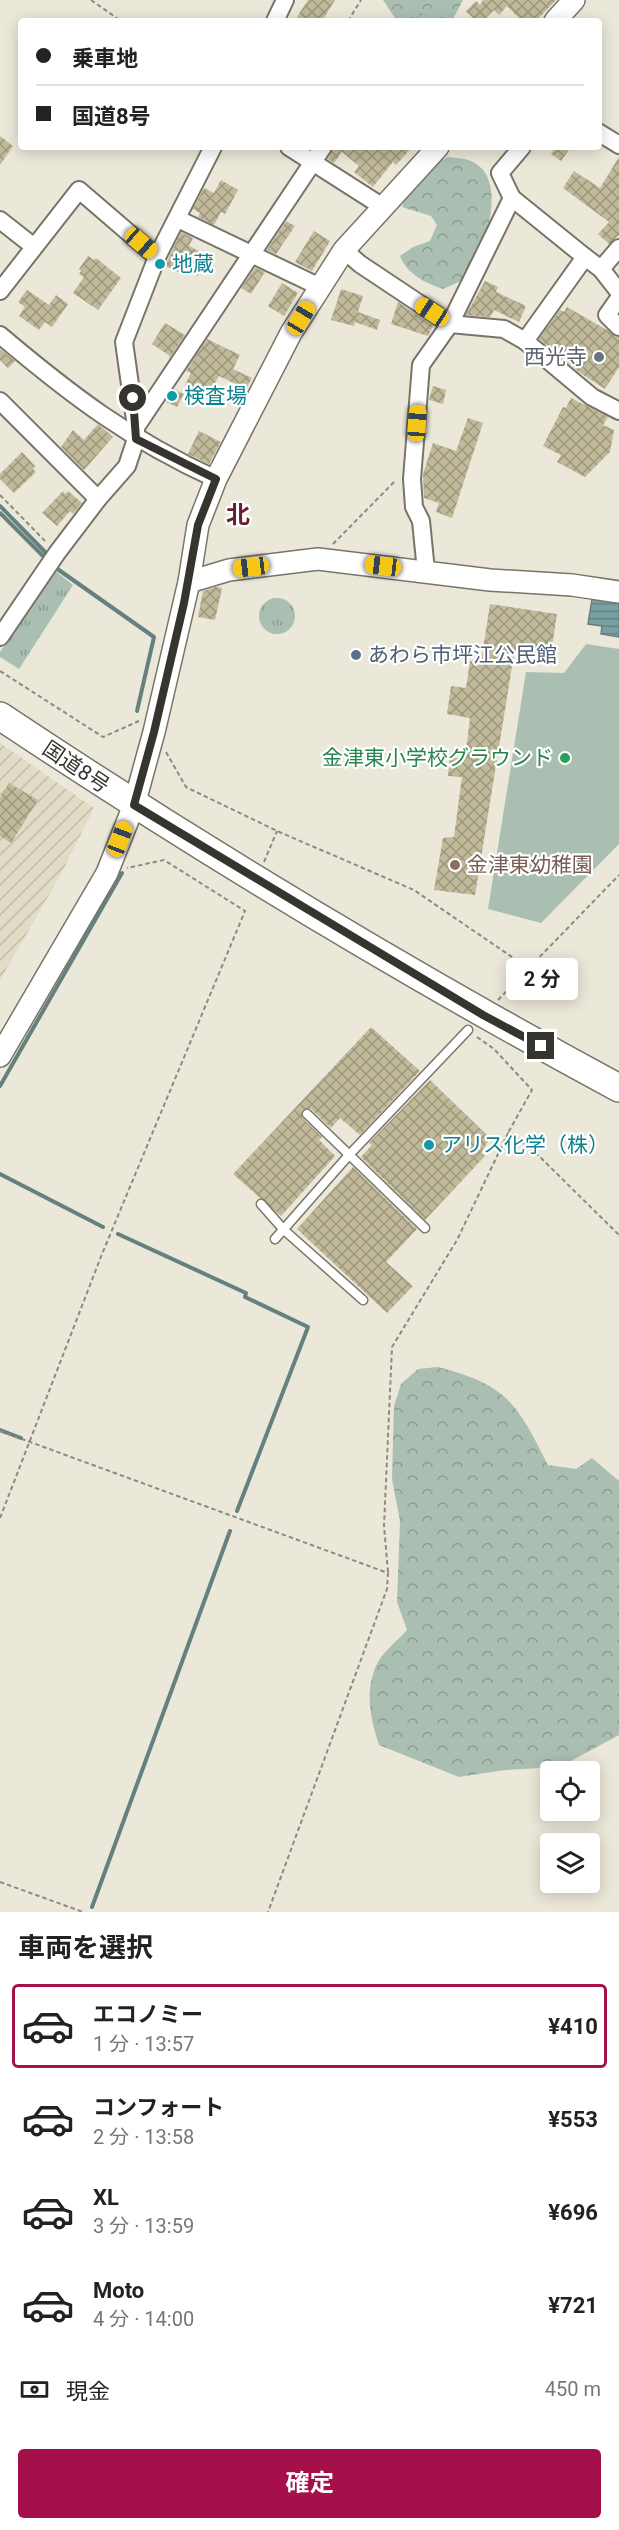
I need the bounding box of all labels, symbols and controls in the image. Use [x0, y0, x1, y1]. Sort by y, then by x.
text: 乗車地 [72, 46, 138, 71]
text: 国道8号 [72, 104, 151, 129]
car [122, 224, 160, 262]
place label: 地蔵 [172, 252, 214, 276]
marker: 地蔵 [153, 257, 167, 271]
car [412, 295, 452, 329]
car [284, 298, 318, 338]
place label: 西光寺 [524, 345, 587, 369]
marker: 西光寺 [592, 350, 606, 364]
route start [119, 384, 146, 411]
place label: 検査場 [184, 384, 247, 408]
marker: 検査場 [165, 389, 179, 403]
car [407, 404, 427, 442]
district label: 北 [226, 501, 250, 529]
car [364, 555, 402, 577]
car [232, 556, 270, 578]
place label: あわら市坪江公民館 [368, 643, 557, 667]
marker: あわら市坪江公民館 [349, 648, 363, 662]
street label: 国道8号 [38, 736, 114, 798]
place label: 金津東小学校グラウンド [322, 746, 553, 770]
marker: 金津東小学校グラウンド [558, 751, 572, 765]
car [105, 819, 135, 859]
place label: 金津東幼稚園 [467, 853, 593, 877]
marker: 金津東幼稚園 [448, 858, 462, 872]
callout: 2 分 [505, 959, 577, 1001]
text: 2 分 [524, 967, 560, 991]
route end [527, 1032, 554, 1059]
place label: アリス化学（株） [441, 1133, 609, 1157]
marker: アリス化学（株） [422, 1138, 436, 1152]
map controls [540, 1761, 600, 1893]
button: locate [540, 1761, 600, 1821]
button: layers [540, 1833, 600, 1893]
text: 車両を選択 [18, 1932, 153, 1964]
icon: car [21, 1999, 75, 2053]
text: エコノミー [93, 2002, 203, 2027]
text: ¥410 [548, 2014, 598, 2039]
text: 1 分 · 13:57 [93, 2032, 194, 2056]
icon: car [21, 2092, 75, 2146]
text: コンフォート [93, 2095, 224, 2120]
text: ¥553 [548, 2107, 598, 2132]
text: 2 分 · 13:58 [93, 2125, 194, 2149]
icon: car [21, 2185, 75, 2239]
text: XL [93, 2185, 119, 2210]
text: ¥696 [548, 2200, 598, 2225]
text: 3 分 · 13:59 [93, 2214, 194, 2238]
icon: car [21, 2278, 75, 2332]
text: Moto [93, 2278, 144, 2303]
text: ¥721 [548, 2293, 598, 2318]
text: 4 分 · 14:00 [93, 2307, 194, 2331]
icon: cash [18, 2373, 51, 2406]
text: 450 m [545, 2377, 601, 2401]
text: 現金 [66, 2379, 110, 2404]
button: 確定 [18, 2449, 601, 2518]

